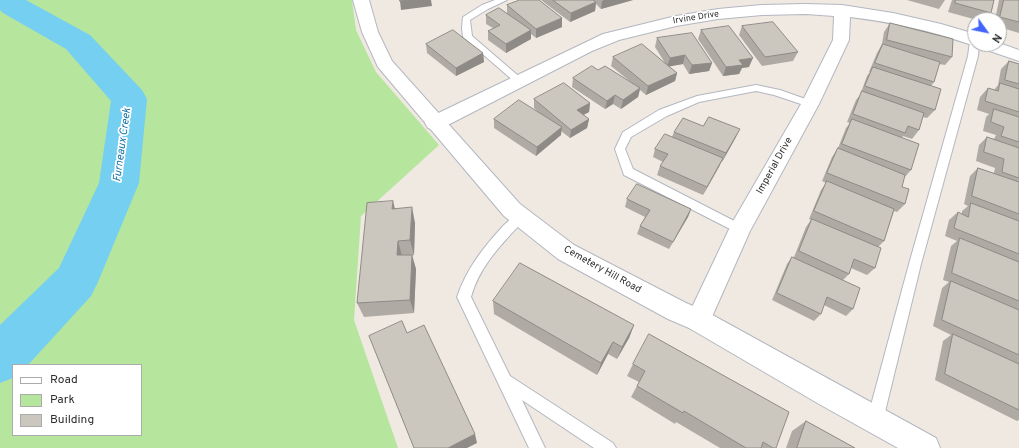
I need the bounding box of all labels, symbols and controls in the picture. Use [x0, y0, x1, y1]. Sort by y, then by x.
street label: Irvine Drive [672, 9, 720, 27]
north arrow [967, 12, 1007, 52]
text: N [988, 31, 1004, 45]
water label: Furneaux Creek [111, 107, 135, 183]
street label: Imperial Drive [754, 136, 796, 196]
street label: Cemetery Hill Road [561, 244, 643, 296]
legend [12, 364, 142, 436]
text: Road [50, 372, 78, 388]
text: Park [50, 392, 75, 408]
text: Building [50, 412, 94, 428]

